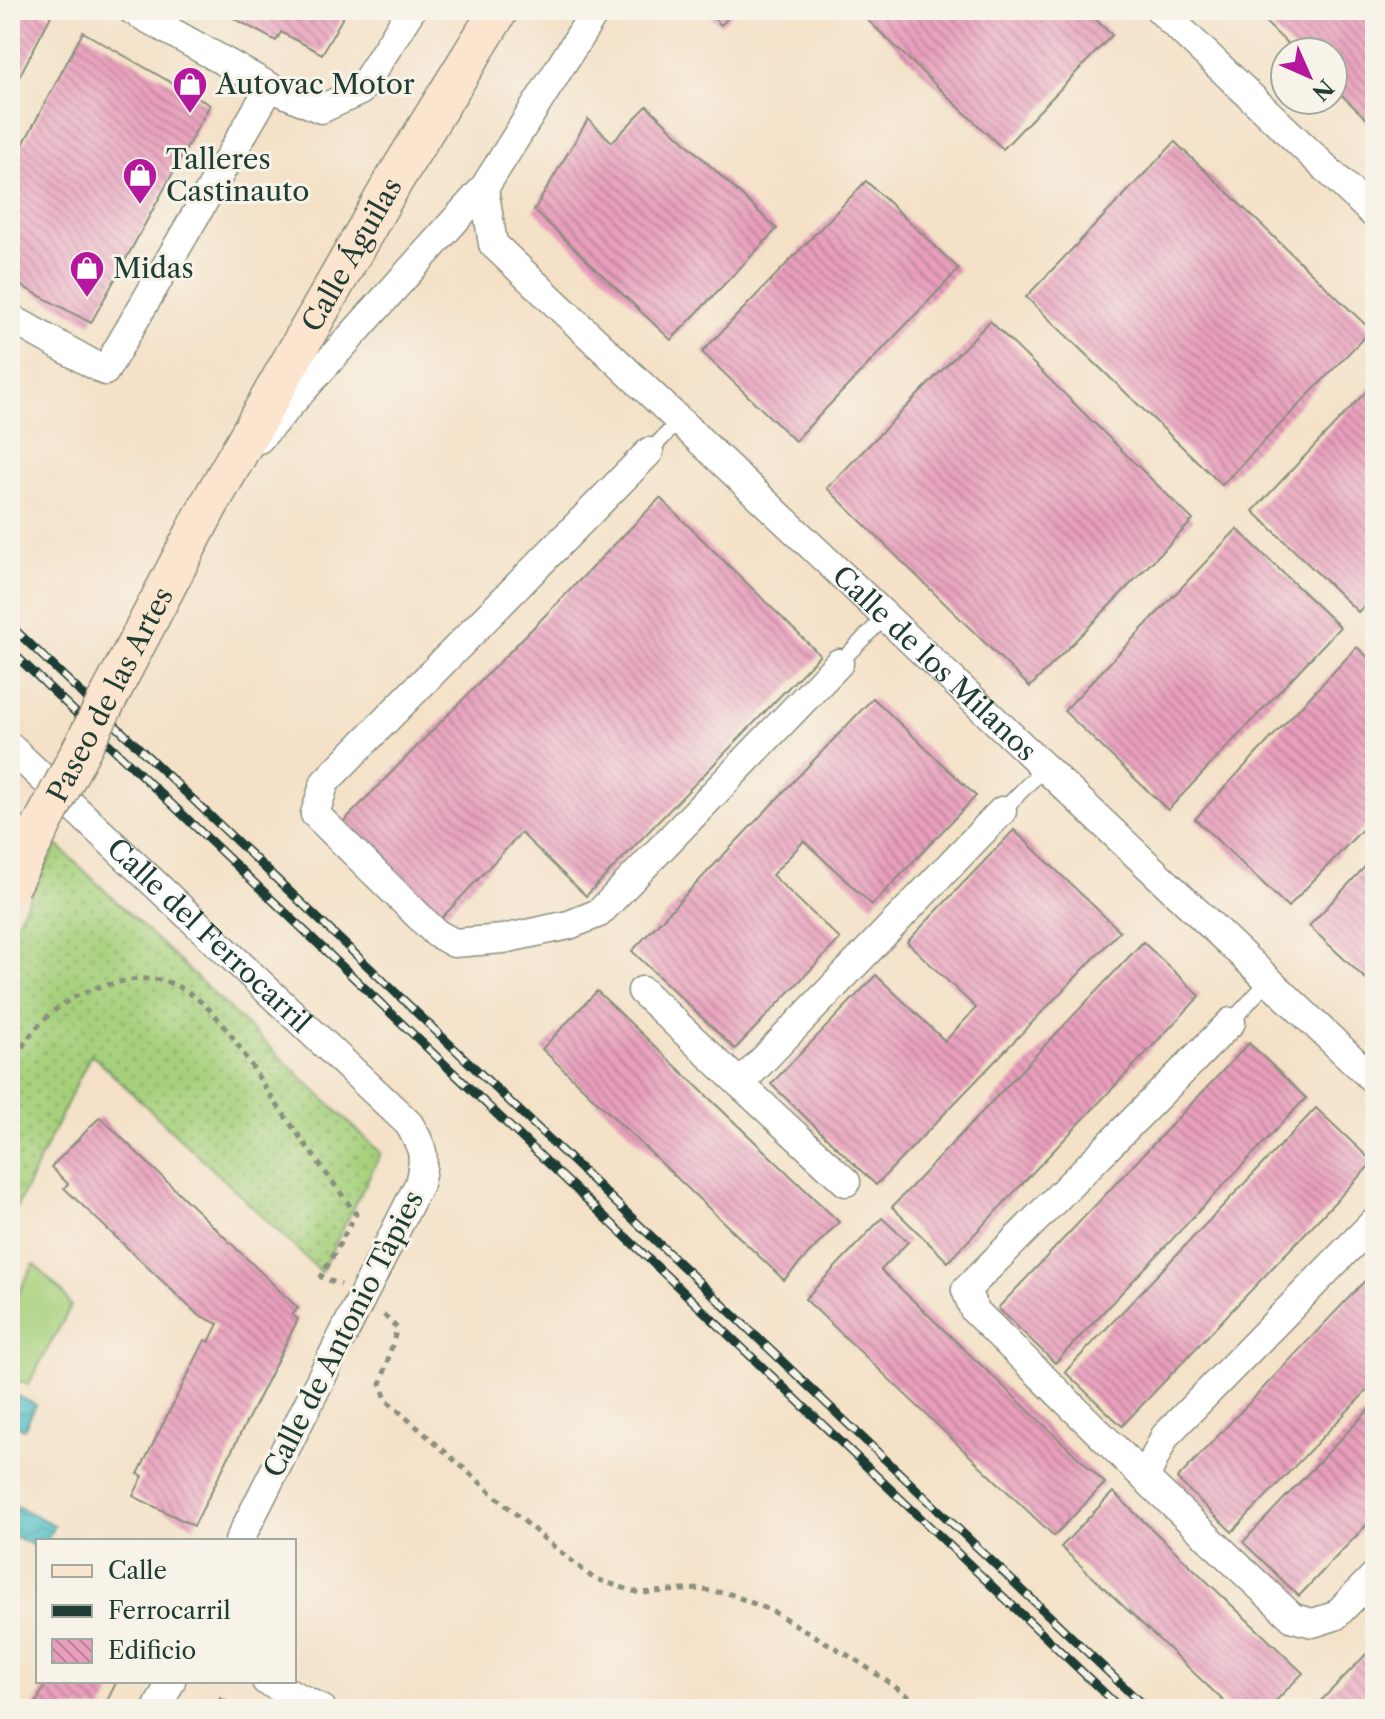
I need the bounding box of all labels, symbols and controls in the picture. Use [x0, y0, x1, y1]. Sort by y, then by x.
north arrow [1269, 36, 1349, 116]
shop icon: Autovac Motor [171, 65, 209, 115]
place label: Autovac Motor [215, 67, 415, 101]
text: N [1306, 73, 1339, 106]
place label: Talleres Castinauto [166, 142, 309, 208]
shop icon: Talleres Castinauto [121, 156, 159, 206]
street label: Calle Águilas [294, 172, 409, 337]
shop icon: Midas [68, 249, 106, 299]
place label: Midas [113, 251, 194, 285]
street label: Calle de los Milanos [826, 558, 1044, 768]
street label: Paseo de las Artes [40, 581, 180, 808]
street label: Calle del Ferrocarril [100, 831, 318, 1040]
street label: Calle de Antonio Tàpies [256, 1185, 430, 1483]
legend [36, 1539, 296, 1683]
text: Calle [108, 1556, 167, 1585]
text: Ferrocarril [108, 1596, 231, 1625]
text: Edificio [108, 1636, 196, 1665]

